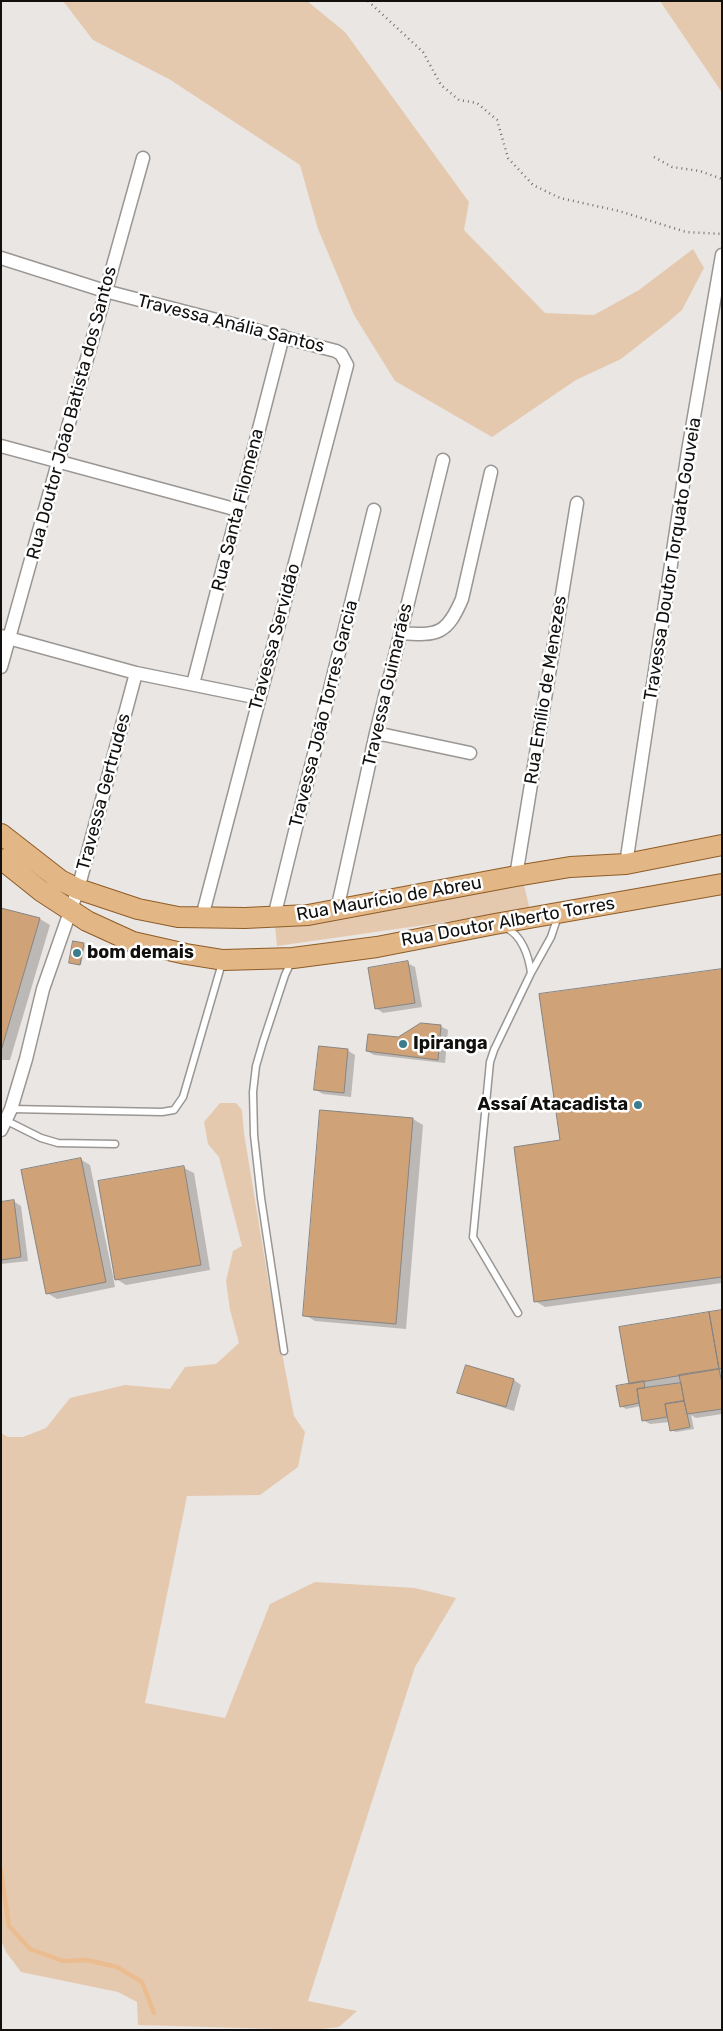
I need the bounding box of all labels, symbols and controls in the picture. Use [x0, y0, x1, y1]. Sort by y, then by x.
street label: Rua Doutor João Batista dos Santos [22, 264, 122, 562]
street label: Travessa Anália Santos [135, 290, 327, 358]
street label: Travessa Doutor Torquato Gouveia [640, 416, 706, 702]
street label: Rua Santa Filomena [207, 426, 269, 594]
street label: Travessa Servidão [245, 561, 305, 713]
street label: Rua Emílio de Menezes [520, 594, 572, 786]
street label: Travessa João Torres Garcia [285, 598, 363, 830]
street label: Travessa Guimarães [359, 601, 417, 769]
street label: Travessa Gertrudes [73, 711, 135, 873]
street label: Rua Maurício de Abreu [295, 872, 483, 926]
street label: Rua Doutor Alberto Torres [399, 893, 617, 951]
place label: bom demais [87, 942, 194, 964]
marker: bom demais [71, 947, 83, 959]
place label: Ipiranga [413, 1033, 488, 1055]
marker: Ipiranga [397, 1038, 409, 1050]
place label: Assaí Atacadista [478, 1094, 628, 1116]
marker: Assaí Atacadista [632, 1099, 644, 1111]

